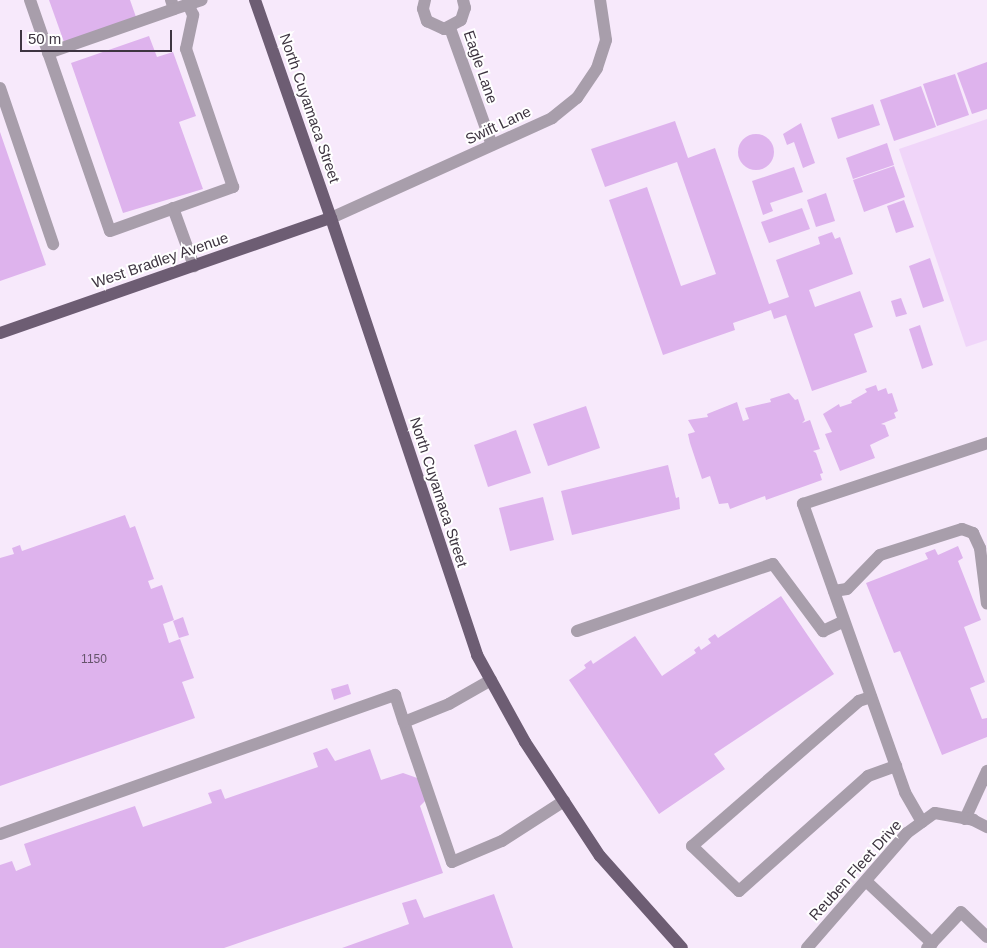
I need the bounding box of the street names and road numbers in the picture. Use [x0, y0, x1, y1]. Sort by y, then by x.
street label: Eagle Lane [460, 28, 502, 106]
street label: North Cuyamaca Street [276, 31, 344, 185]
street label: Swift Lane [462, 102, 534, 148]
street label: West Bradley Avenue [89, 228, 231, 292]
street label: North Cuyamaca Street [406, 415, 472, 569]
street label: Reuben Fleet Drive [805, 816, 905, 924]

